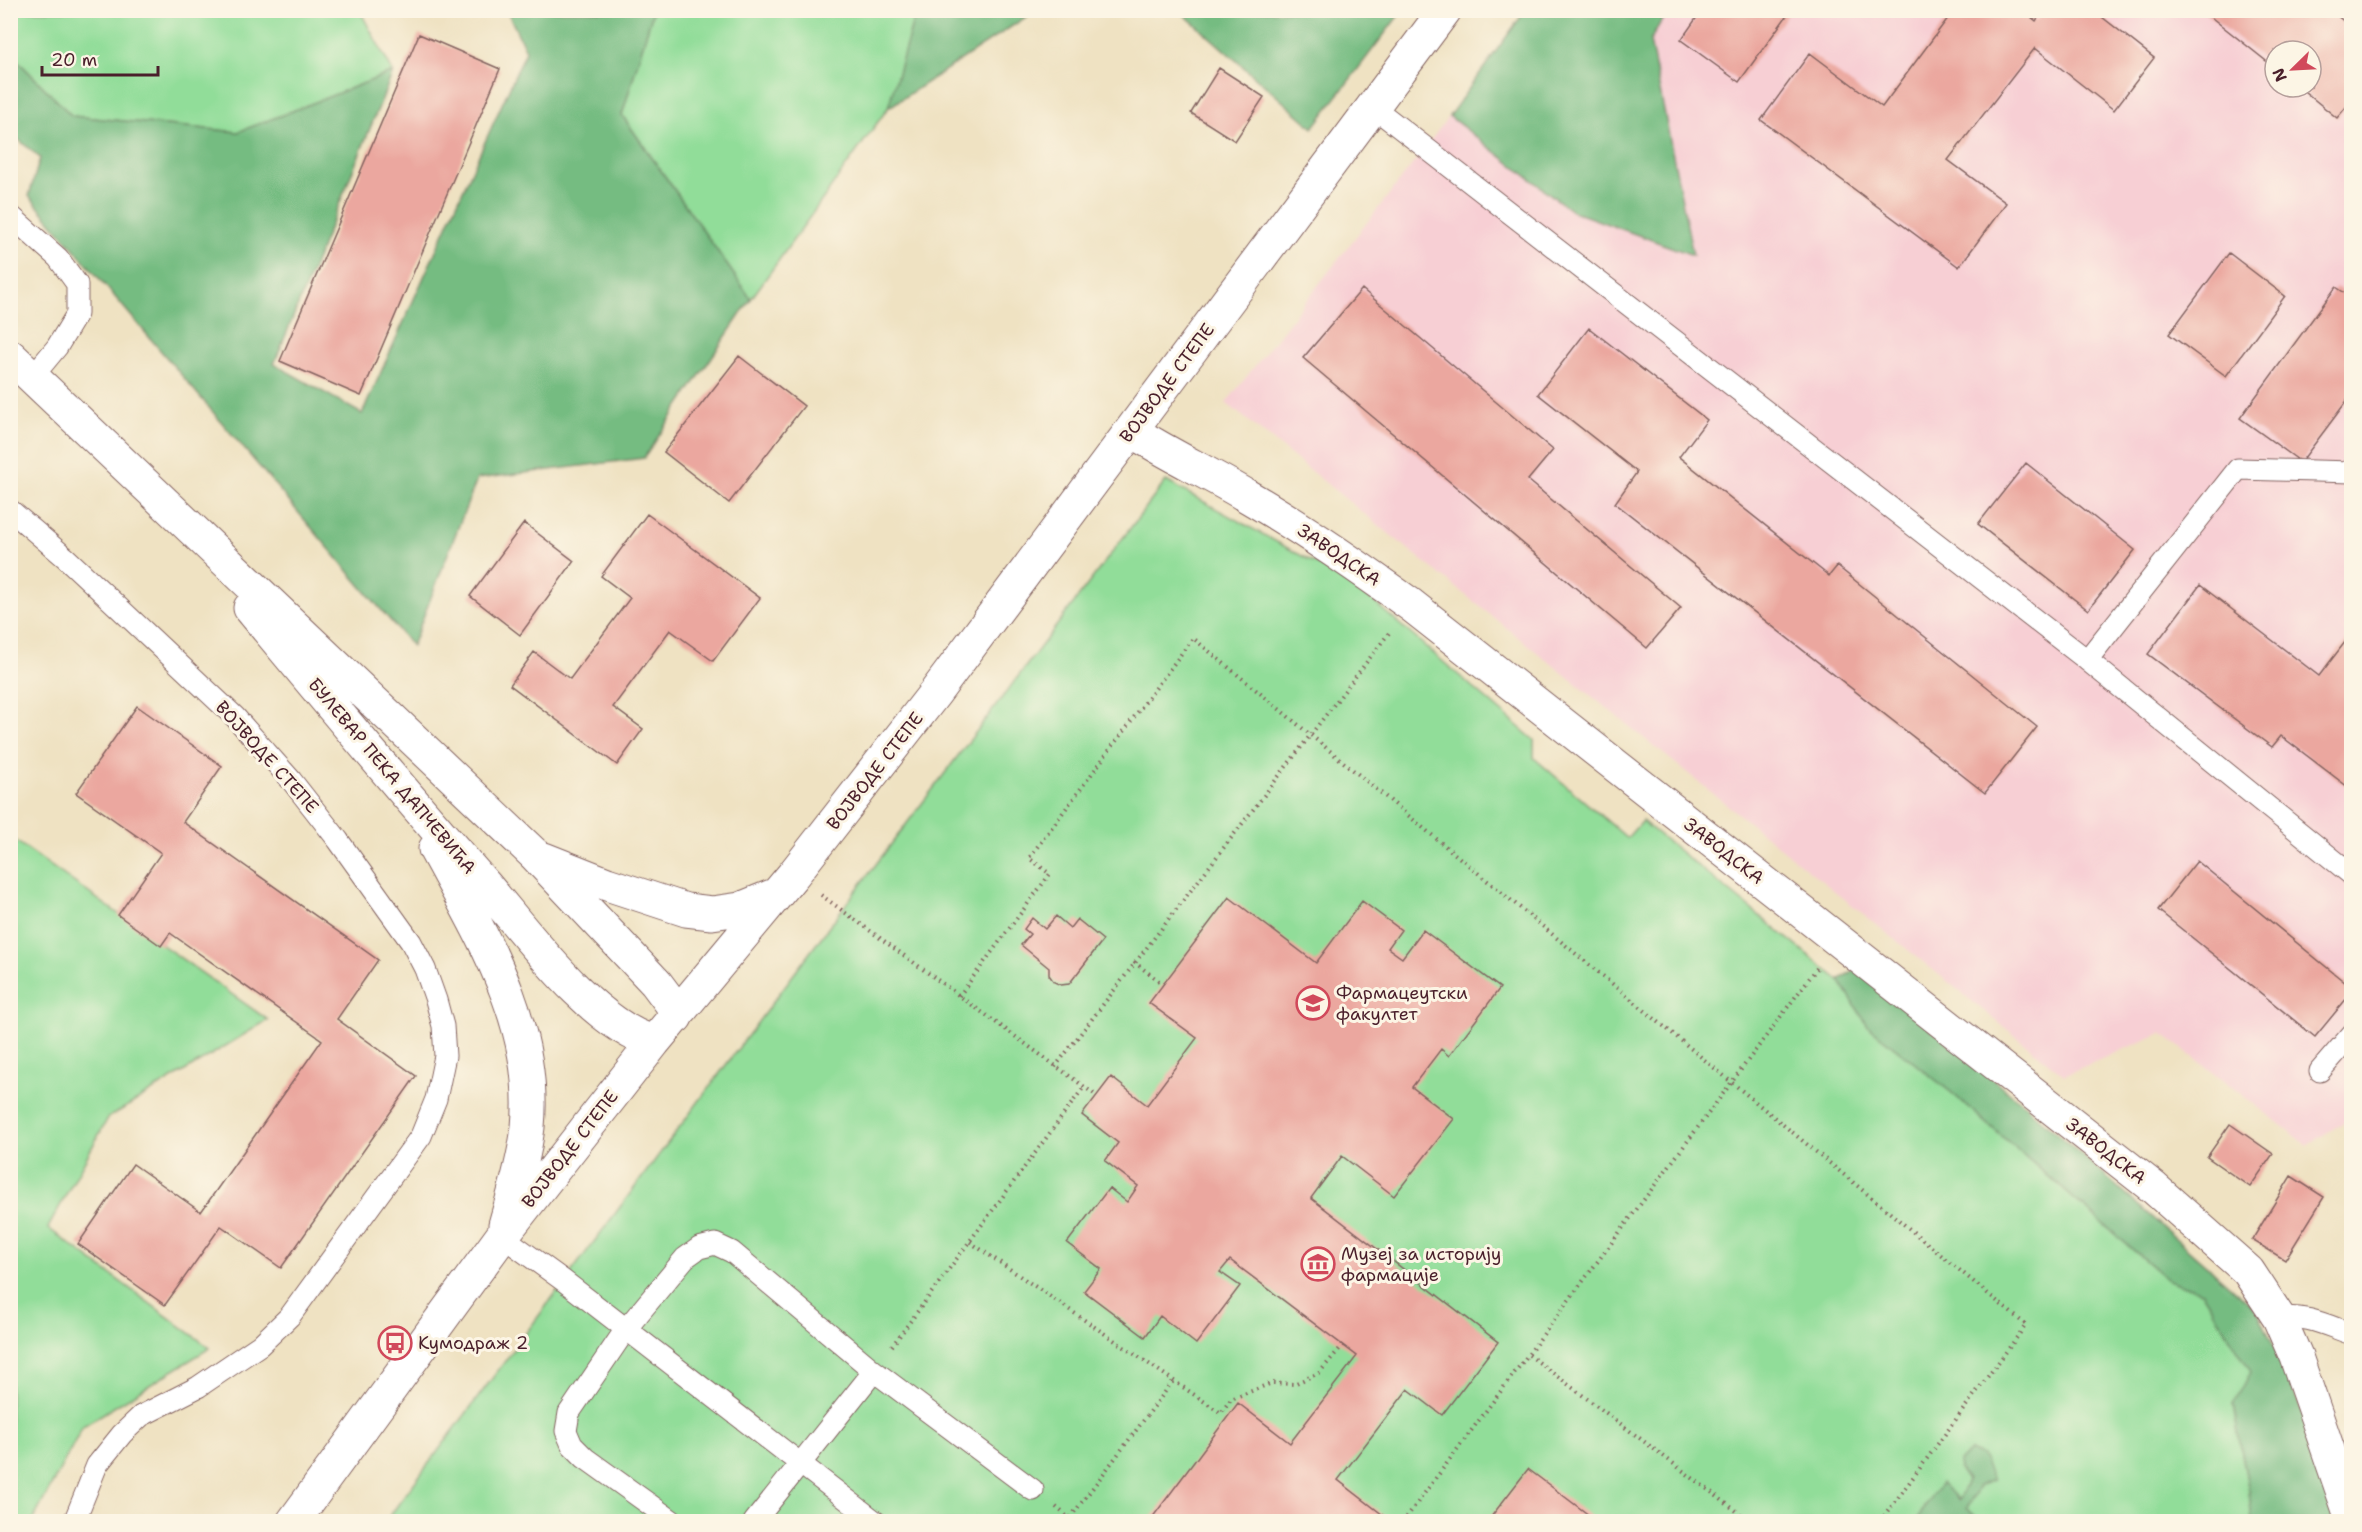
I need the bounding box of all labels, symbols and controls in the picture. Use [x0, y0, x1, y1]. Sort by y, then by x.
scale bar [42, 39, 158, 77]
north arrow [2263, 39, 2323, 99]
text: 20 m [51, 48, 97, 72]
text: N [2268, 65, 2292, 85]
street label: ВОЈВОДЕ СТЕПЕ [1114, 318, 1220, 448]
street label: ЗАВОДСКА [1293, 518, 1385, 592]
street label: БУЛЕВАР ПЕКА ДАПЧЕВИЋА [303, 673, 481, 879]
street label: ВОЈВОДЕ СТЕПЕ [210, 696, 324, 818]
street label: ВОЈВОДЕ СТЕПЕ [821, 707, 929, 835]
street label: ЗАВОДСКА [1679, 812, 1769, 890]
place label: Фармацеутски факултет [1336, 981, 1468, 1026]
school or university icon: Фармацеутски факултет [1295, 985, 1331, 1021]
street label: ВОЈВОДЕ СТЕПЕ [516, 1085, 624, 1213]
street label: ЗАВОДСКА [2061, 1112, 2151, 1190]
place label: Музеј за историју фармације [1341, 1242, 1501, 1287]
museum icon: Музеј за историју фармације [1300, 1246, 1336, 1282]
bus stop icon: Кумодраж 2 [377, 1325, 413, 1361]
place label: Кумодраж 2 [418, 1331, 528, 1355]

